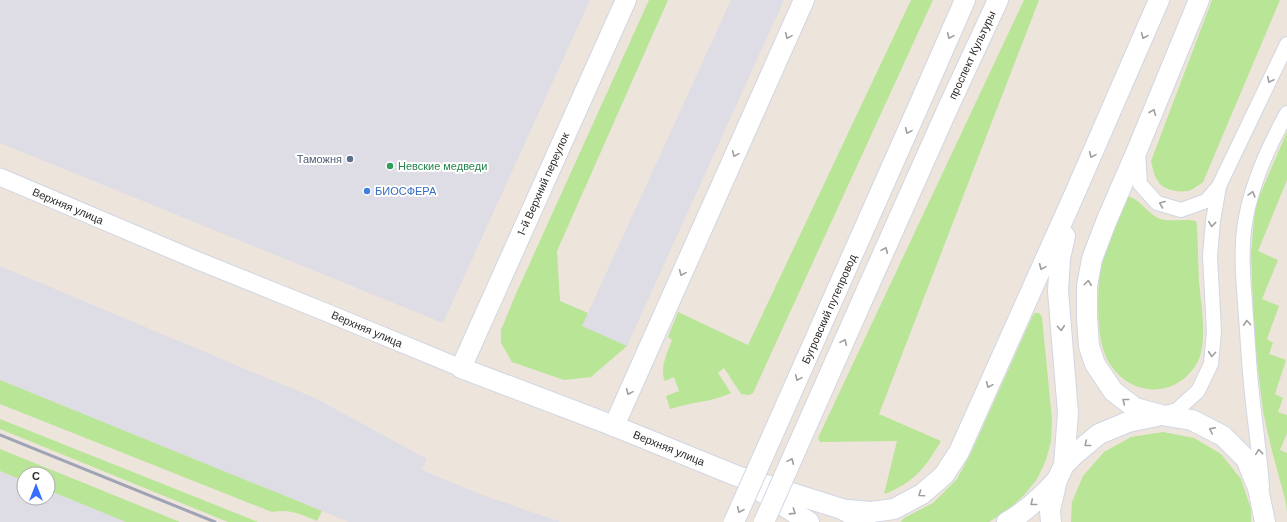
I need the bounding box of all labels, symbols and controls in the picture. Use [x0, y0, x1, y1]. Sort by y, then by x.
street label: проспект Культуры [945, 8, 999, 102]
one-way arrow [785, 31, 793, 39]
one-way arrow [1141, 31, 1149, 39]
one-way arrow [946, 32, 954, 39]
one-way arrow [1267, 75, 1275, 83]
one-way arrow [1148, 109, 1156, 117]
one-way arrow [904, 128, 912, 135]
street label: 1-й Верхний переулок [514, 130, 572, 238]
one-way arrow [732, 150, 740, 158]
one-way arrow [1089, 151, 1097, 158]
place label: Таможня [297, 152, 342, 166]
marker: Таможня [345, 154, 355, 164]
place label: Невские медведи [398, 159, 487, 173]
marker: Невские медведи [385, 161, 395, 171]
place label: БИОСФЕРА [375, 184, 437, 198]
street label: Верхняя улица [30, 185, 107, 228]
marker: БИОСФЕРА [362, 186, 372, 196]
one-way arrow [1247, 191, 1255, 197]
one-way arrow [1159, 200, 1166, 208]
one-way arrow [1208, 221, 1217, 227]
one-way arrow [880, 246, 888, 253]
street label: Бугровский путепровод [798, 251, 860, 366]
one-way arrow [1039, 262, 1047, 270]
one-way arrow [679, 269, 687, 277]
one-way arrow [1083, 280, 1092, 286]
street label: Верхняя улица [329, 308, 406, 351]
one-way arrow [1242, 320, 1251, 326]
one-way arrow [1057, 325, 1066, 331]
one-way arrow [839, 339, 847, 346]
one-way arrow [1207, 351, 1216, 357]
one-way arrow [795, 374, 803, 382]
one-way arrow [986, 381, 994, 389]
one-way arrow [626, 388, 634, 395]
one-way arrow [1123, 398, 1130, 405]
street label: Верхняя улица [631, 427, 708, 469]
one-way arrow [1208, 427, 1216, 435]
one-way arrow [1084, 440, 1092, 447]
one-way arrow [1255, 449, 1264, 456]
one-way arrow [786, 457, 794, 465]
north arrow [16, 466, 56, 506]
text: С [32, 469, 40, 483]
one-way arrow [919, 489, 926, 496]
one-way arrow [1031, 498, 1038, 505]
one-way arrow [737, 505, 745, 513]
one-way arrow [789, 507, 796, 515]

